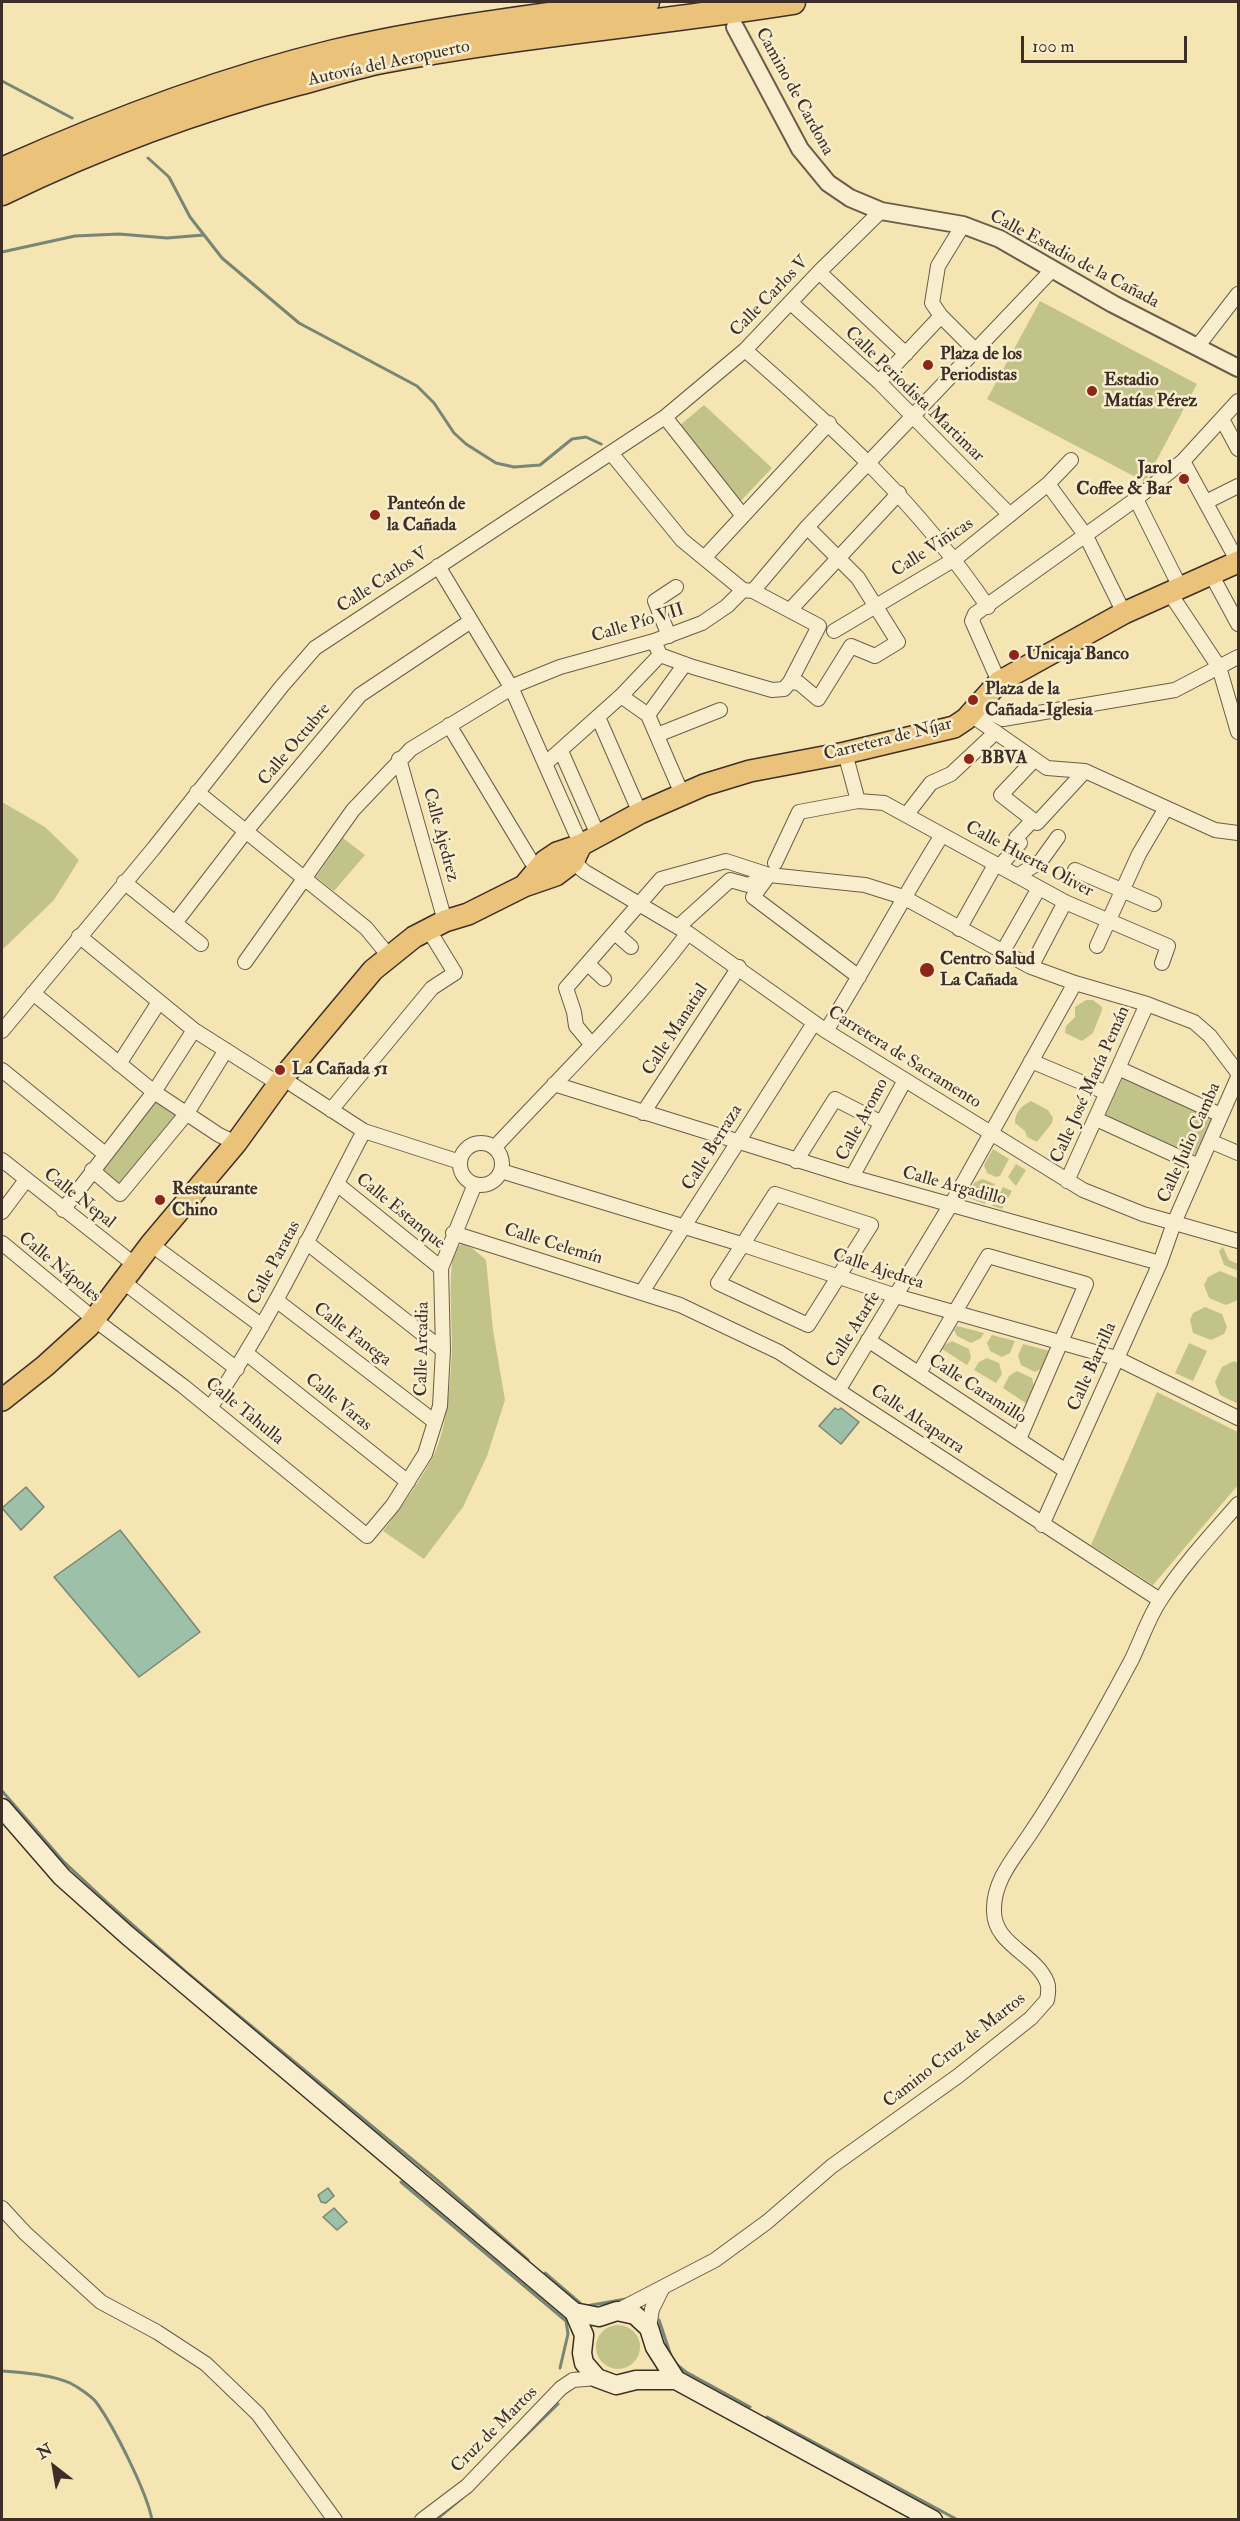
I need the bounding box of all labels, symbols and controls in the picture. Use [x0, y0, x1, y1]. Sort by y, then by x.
street label: Camino de Cardona [750, 24, 838, 160]
scale bar [1024, 24, 1190, 62]
text: 100 m [1032, 35, 1075, 58]
street label: Autovía del Aeropuerto [306, 36, 472, 92]
street label: Calle Estadio de la Cañada [986, 206, 1162, 314]
street label: Calle Carlos V [726, 252, 814, 342]
street label: Calle Periodista Martimar [840, 323, 988, 467]
place label: Plaza de los Periodistas [940, 344, 1022, 386]
marker: Plaza de los Periodistas [921, 358, 935, 372]
place label: Estadio Matías Pérez [1104, 370, 1197, 412]
marker: Estadio Matías Pérez [1085, 384, 1099, 398]
place label: Jarol Coffee & Bar [1076, 458, 1172, 500]
marker: Jarol Coffee & Bar [1177, 472, 1191, 486]
place label: Panteón de la Cañada [387, 494, 465, 536]
marker: Panteón de la Cañada [368, 508, 382, 522]
street label: Calle Viñicas [888, 514, 978, 582]
street label: Calle Carlos V [334, 544, 432, 618]
street label: Calle Pío VII [589, 600, 687, 648]
place label: Unicaja Banco [1026, 644, 1129, 666]
marker: Unicaja Banco [1007, 648, 1021, 662]
place label: Plaza de la Cañada-Iglesia [985, 679, 1093, 722]
marker: Plaza de la Cañada-Iglesia [966, 693, 980, 707]
street label: Calle Octubre [254, 699, 336, 791]
street label: Carretera de Níjar [822, 714, 954, 766]
place label: BBVA [981, 748, 1027, 770]
marker: BBVA [962, 752, 976, 766]
street label: Calle Ajedrez [417, 786, 463, 884]
street label: Calle Huerta Oliver [961, 817, 1097, 903]
place label: Centro Salud La Cañada [940, 949, 1035, 992]
marker: Centro Salud La Cañada [918, 961, 936, 979]
street label: Calle Manatial [638, 980, 714, 1080]
street label: Carretera de Sacramento [823, 1002, 985, 1114]
street label: Calle José María Pemán [1047, 1003, 1135, 1167]
place label: La Cañada 51 [292, 1059, 388, 1081]
marker: La Cañada 51 [273, 1063, 287, 1077]
street label: Calle Aromo [832, 1075, 894, 1165]
street label: Calle Julio Camba [1154, 1079, 1226, 1207]
street label: Calle Berraza [678, 1101, 748, 1195]
street label: Calle Argadillo [900, 1163, 1008, 1211]
street label: Calle Nepal [39, 1164, 119, 1234]
street label: Calle Estanque [351, 1169, 449, 1255]
place label: Restaurante Chino [172, 1179, 258, 1222]
marker: Restaurante Chino [153, 1193, 167, 1207]
street label: Calle Paratas [244, 1217, 306, 1309]
street label: Calle Celemín [501, 1220, 605, 1270]
street label: Calle Nápoles [13, 1228, 105, 1308]
street label: Calle Ajedrea [830, 1245, 926, 1295]
street label: Calle Atarfe [822, 1288, 886, 1372]
street label: Calle Fanega [309, 1299, 395, 1371]
street label: Calle Arcadia [411, 1301, 435, 1397]
street label: Calle Barrilla [1064, 1319, 1122, 1415]
street label: Calle Caramillo [924, 1350, 1030, 1430]
street label: Calle Varas [300, 1369, 376, 1437]
street label: Calle Tahulla [200, 1374, 288, 1450]
street label: Calle Alcaparra [866, 1381, 968, 1459]
street label: Camino Cruz de Martos [880, 1989, 1030, 2113]
street label: Cruz de Martos [447, 2382, 543, 2478]
north arrow [24, 2437, 84, 2497]
text: N [33, 2439, 56, 2464]

